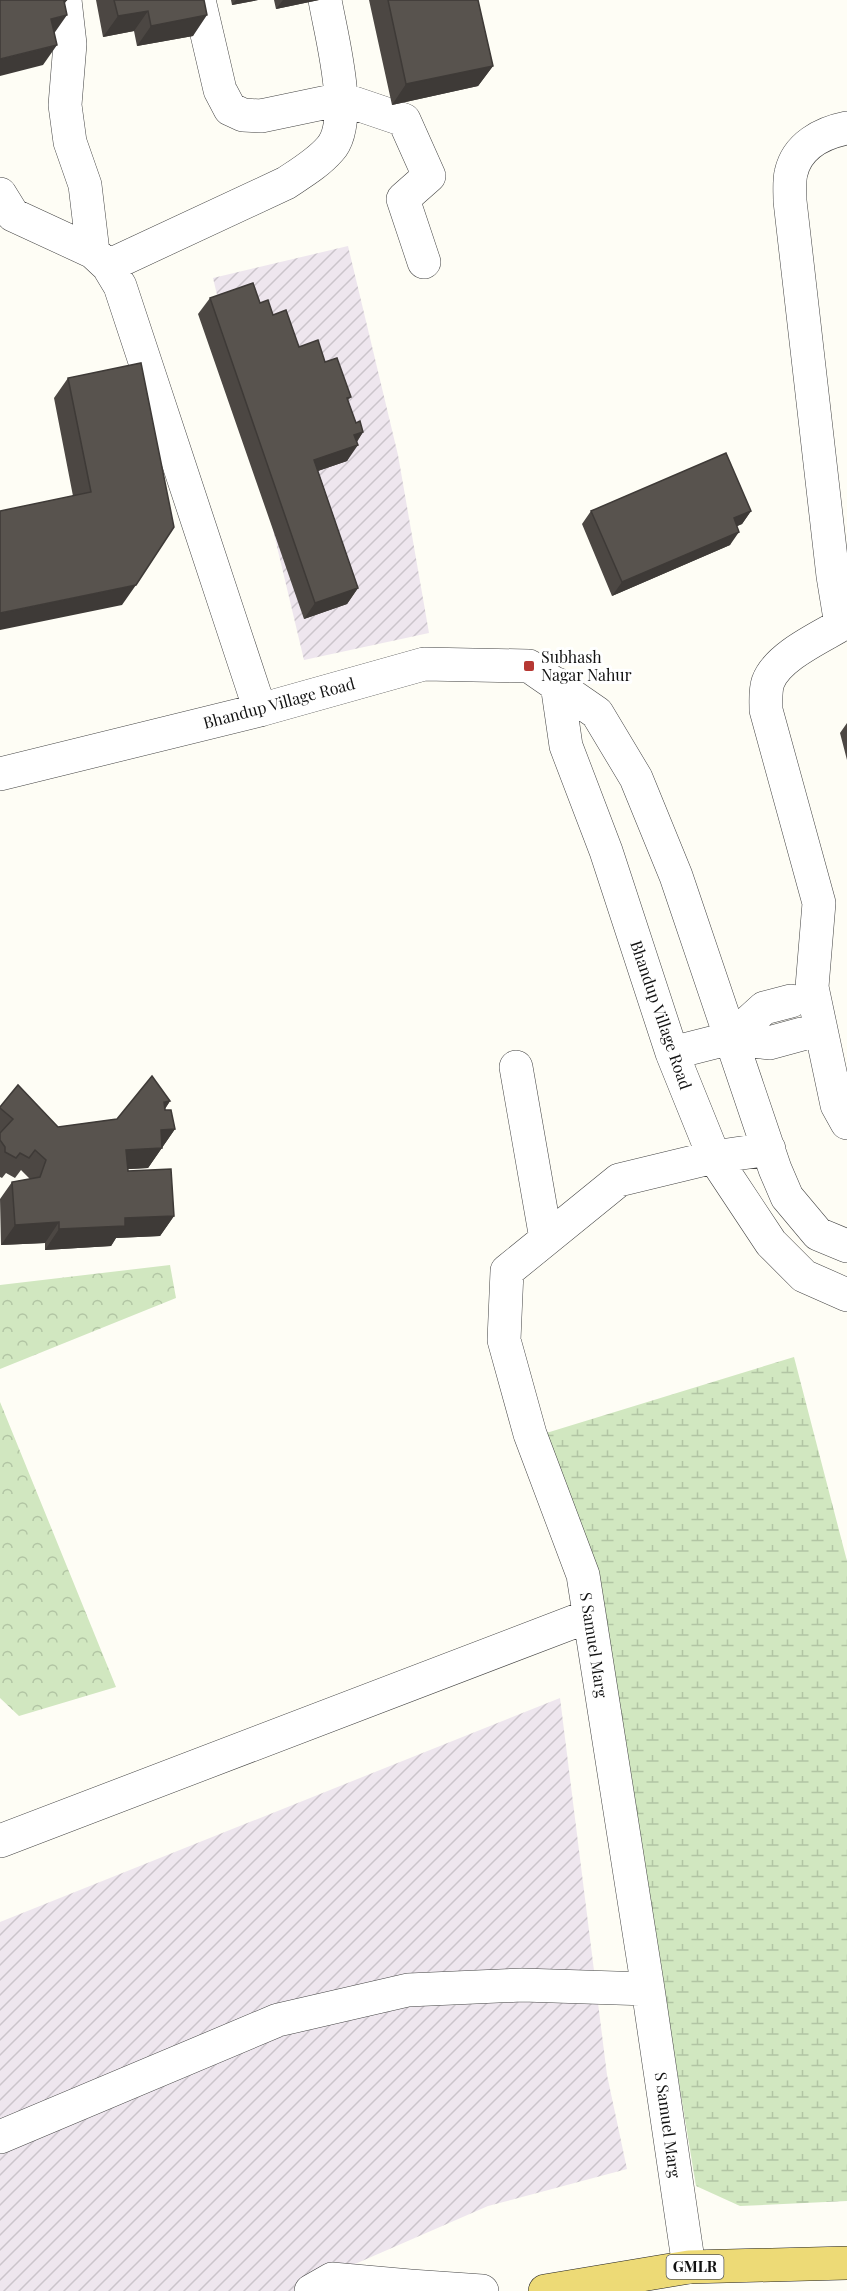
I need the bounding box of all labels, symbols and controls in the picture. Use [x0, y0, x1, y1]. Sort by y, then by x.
place label: Subhash Nagar Nahur [541, 646, 632, 685]
marker: Subhash Nagar Nahur [522, 659, 536, 673]
street label: Bhandup Village Road [201, 672, 357, 733]
street label: Bhandup Village Road [626, 938, 697, 1092]
street label: S Samuel Marg [576, 1591, 613, 1700]
street label: S Samuel Marg [651, 2071, 686, 2180]
road number: GMLR [666, 2255, 724, 2279]

